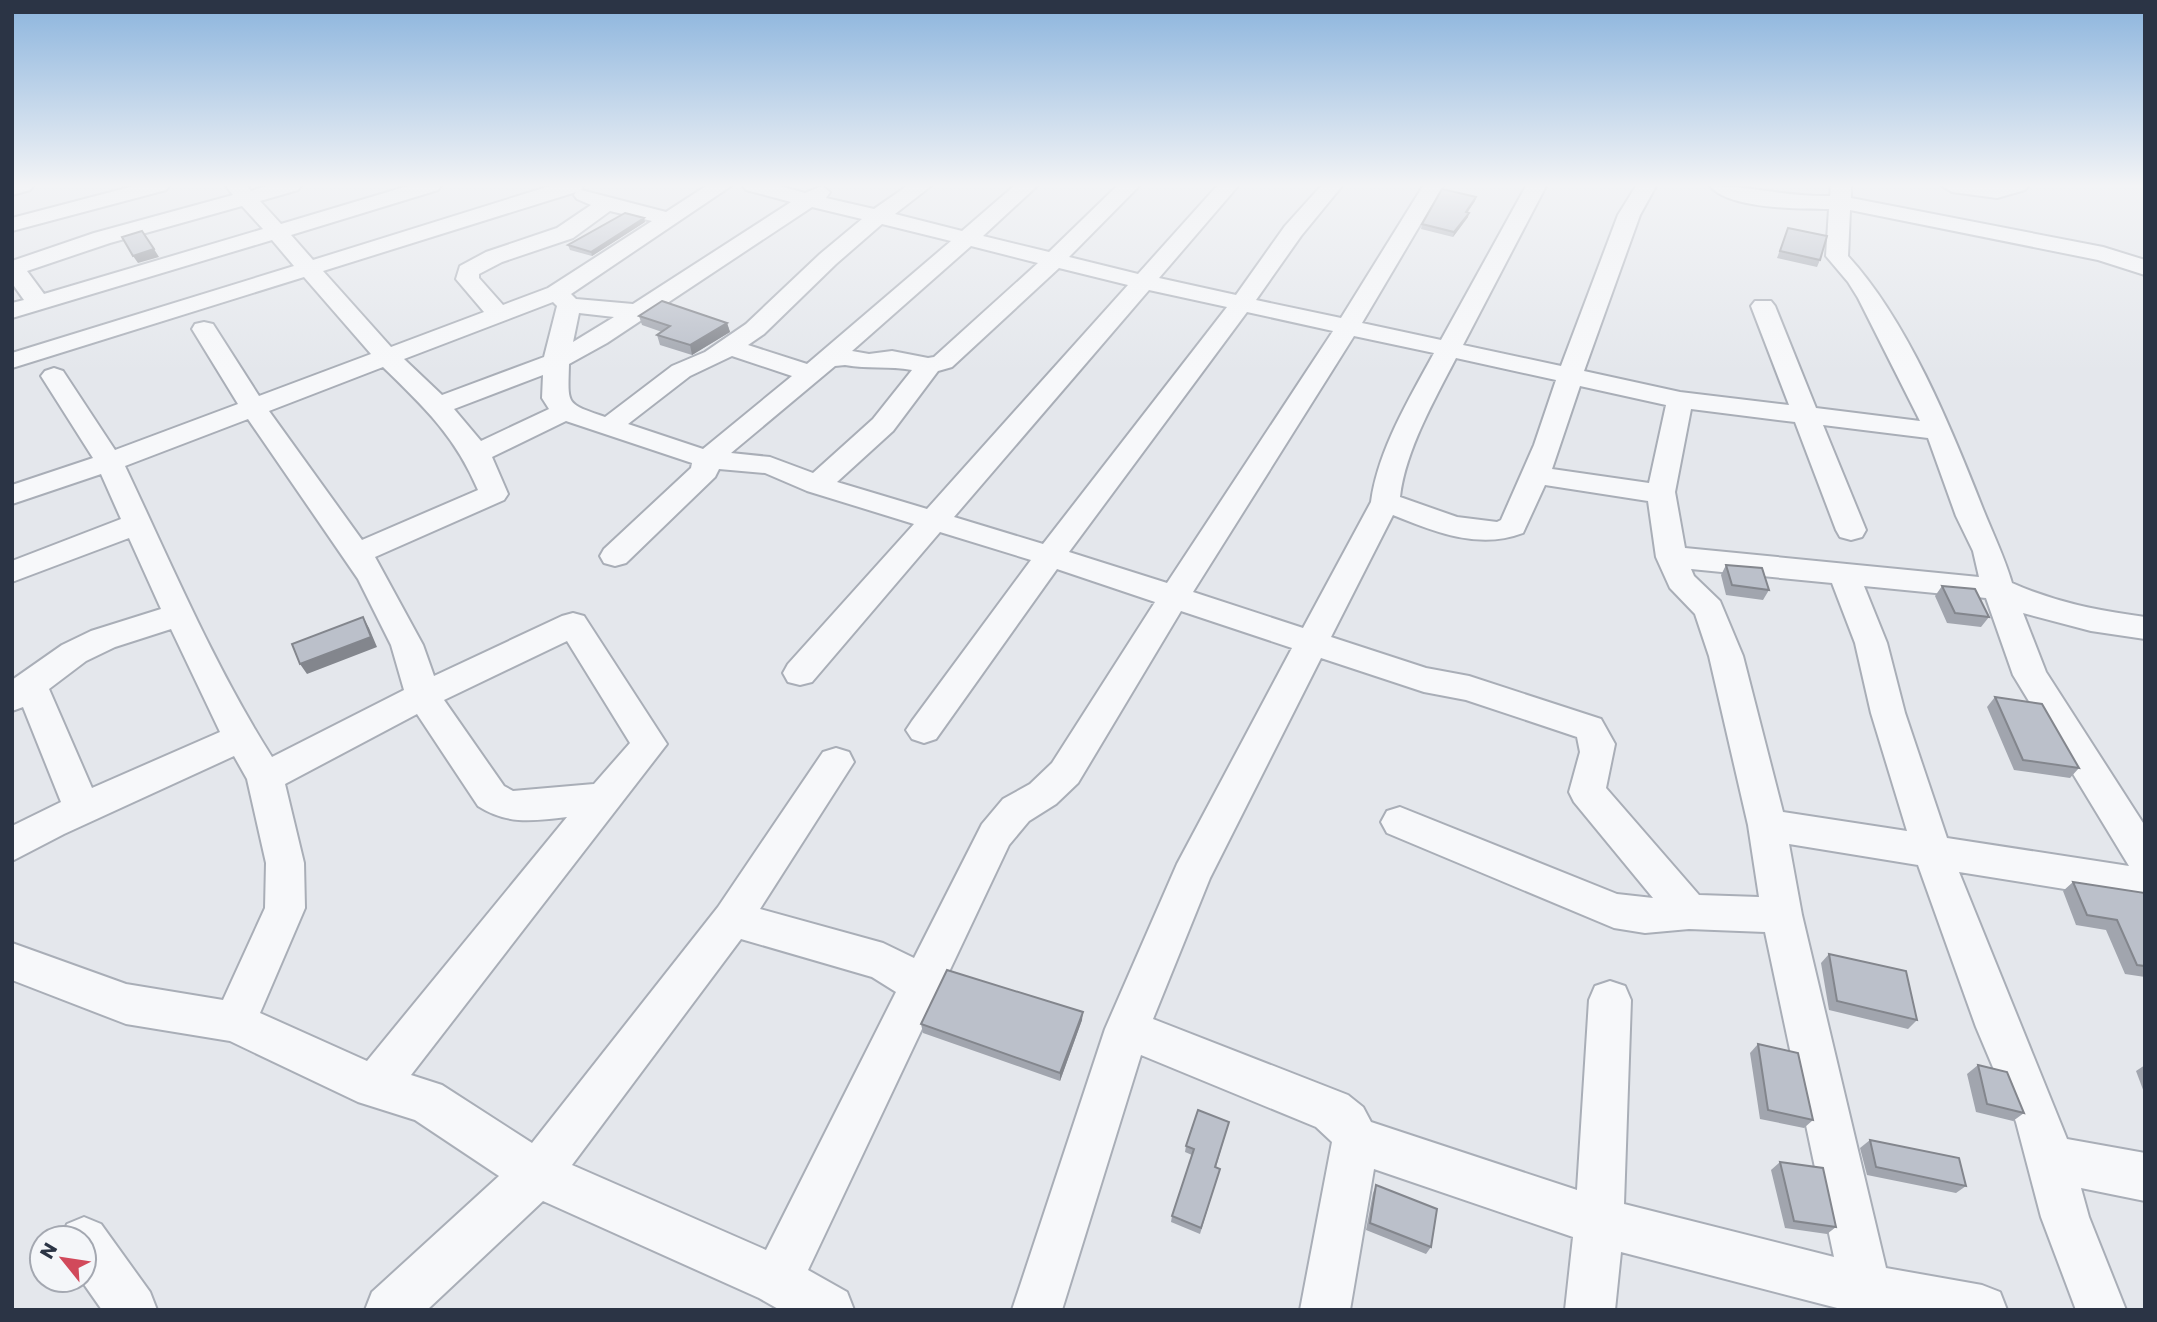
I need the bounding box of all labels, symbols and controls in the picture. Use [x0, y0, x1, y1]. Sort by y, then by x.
north arrow [28, 1224, 98, 1294]
text: N [33, 1238, 64, 1264]

